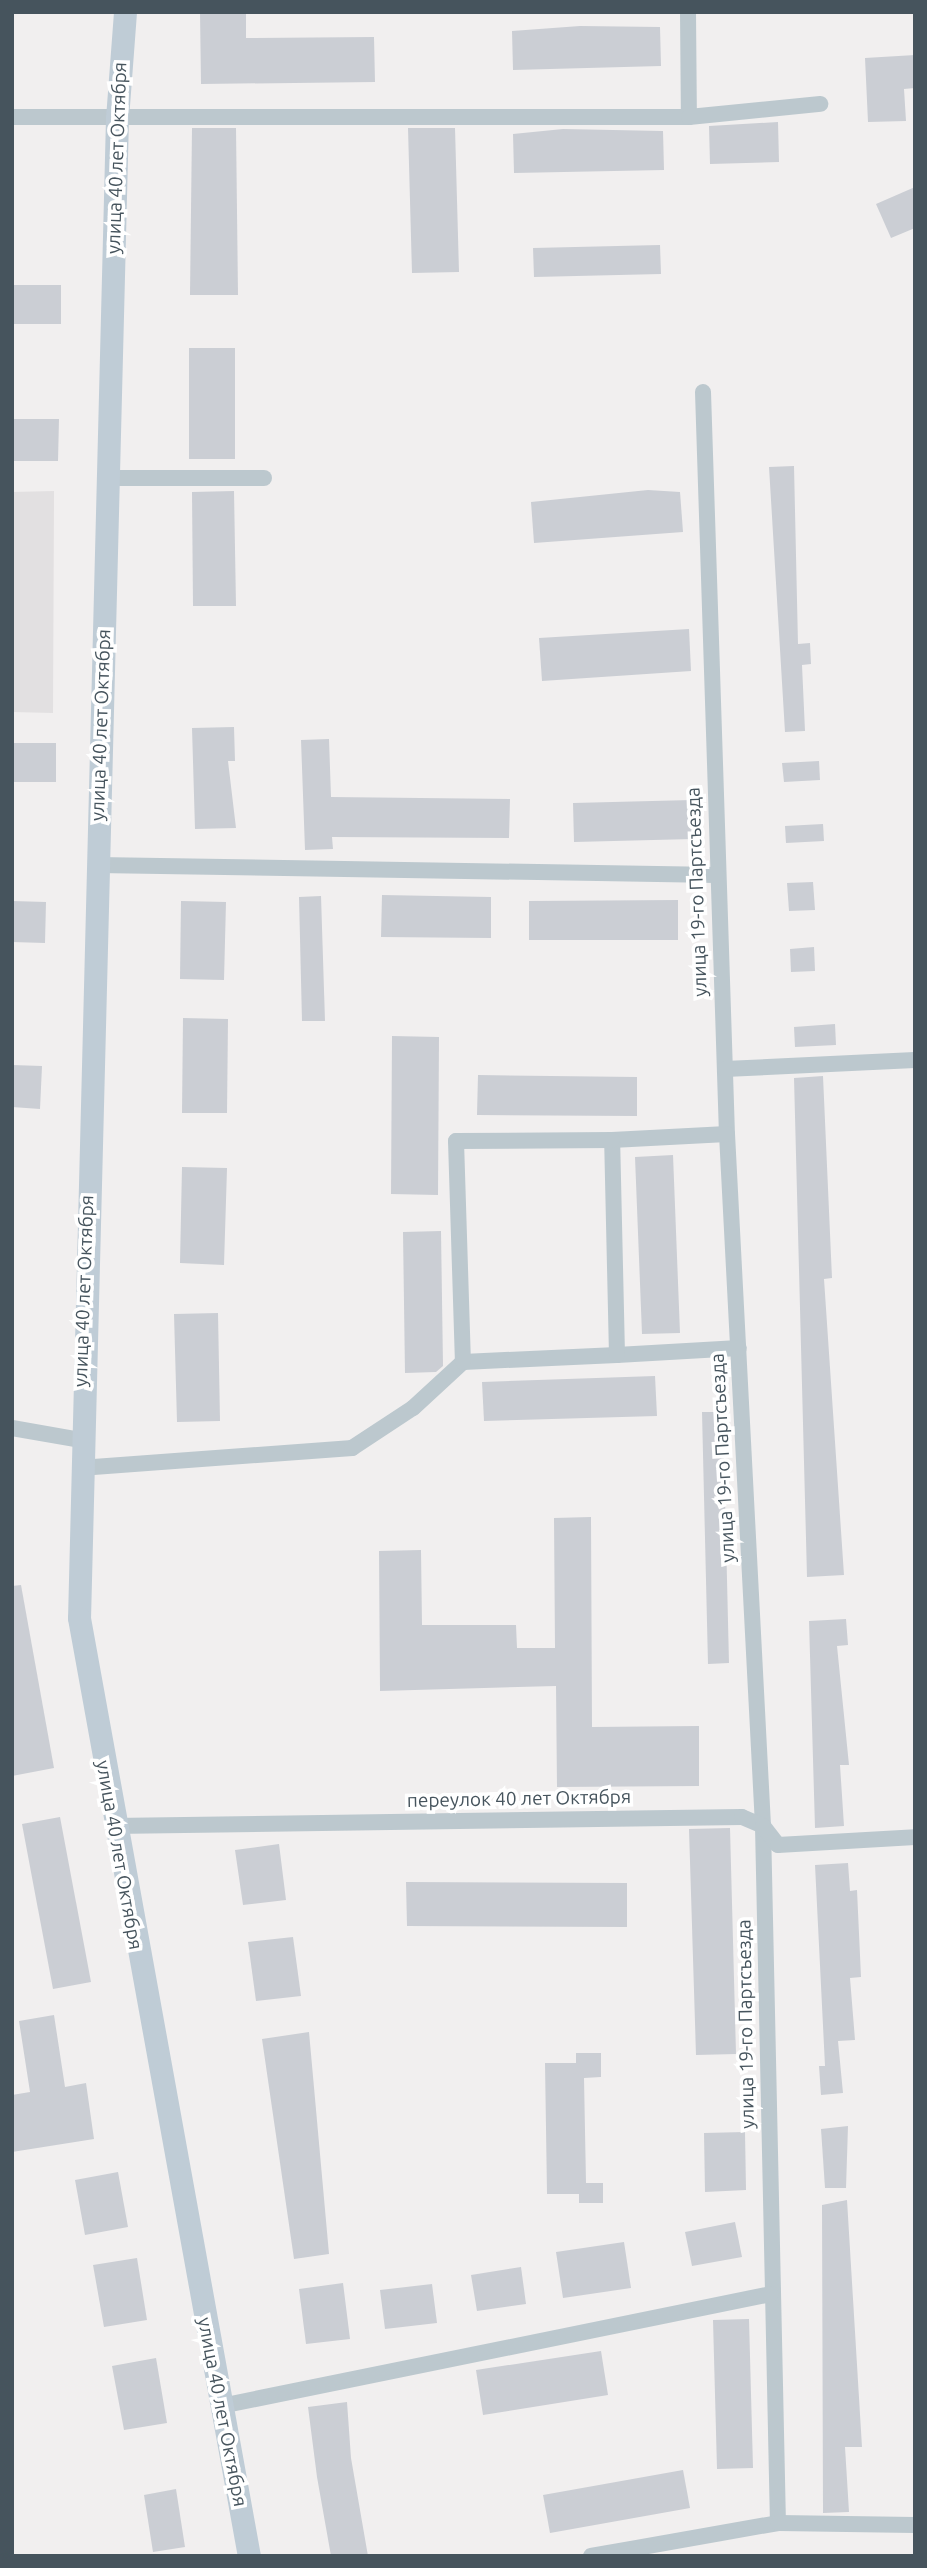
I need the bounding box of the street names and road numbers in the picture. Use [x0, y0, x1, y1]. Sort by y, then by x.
street label: улица 40 лет Октября [102, 62, 132, 254]
street label: улица 40 лет Октября [86, 629, 116, 821]
street label: улица 19-го Партсъезда [682, 787, 712, 997]
street label: улица 40 лет Октября [69, 1195, 99, 1387]
street label: улица 19-го Партсъезда [706, 1353, 740, 1563]
street label: улица 40 лет Октября [91, 1758, 147, 1952]
street label: переулок 40 лет Октября [407, 1786, 631, 1812]
street label: улица 19-го Партсъезда [733, 1919, 759, 2129]
street label: улица 40 лет Октября [192, 2315, 252, 2509]

